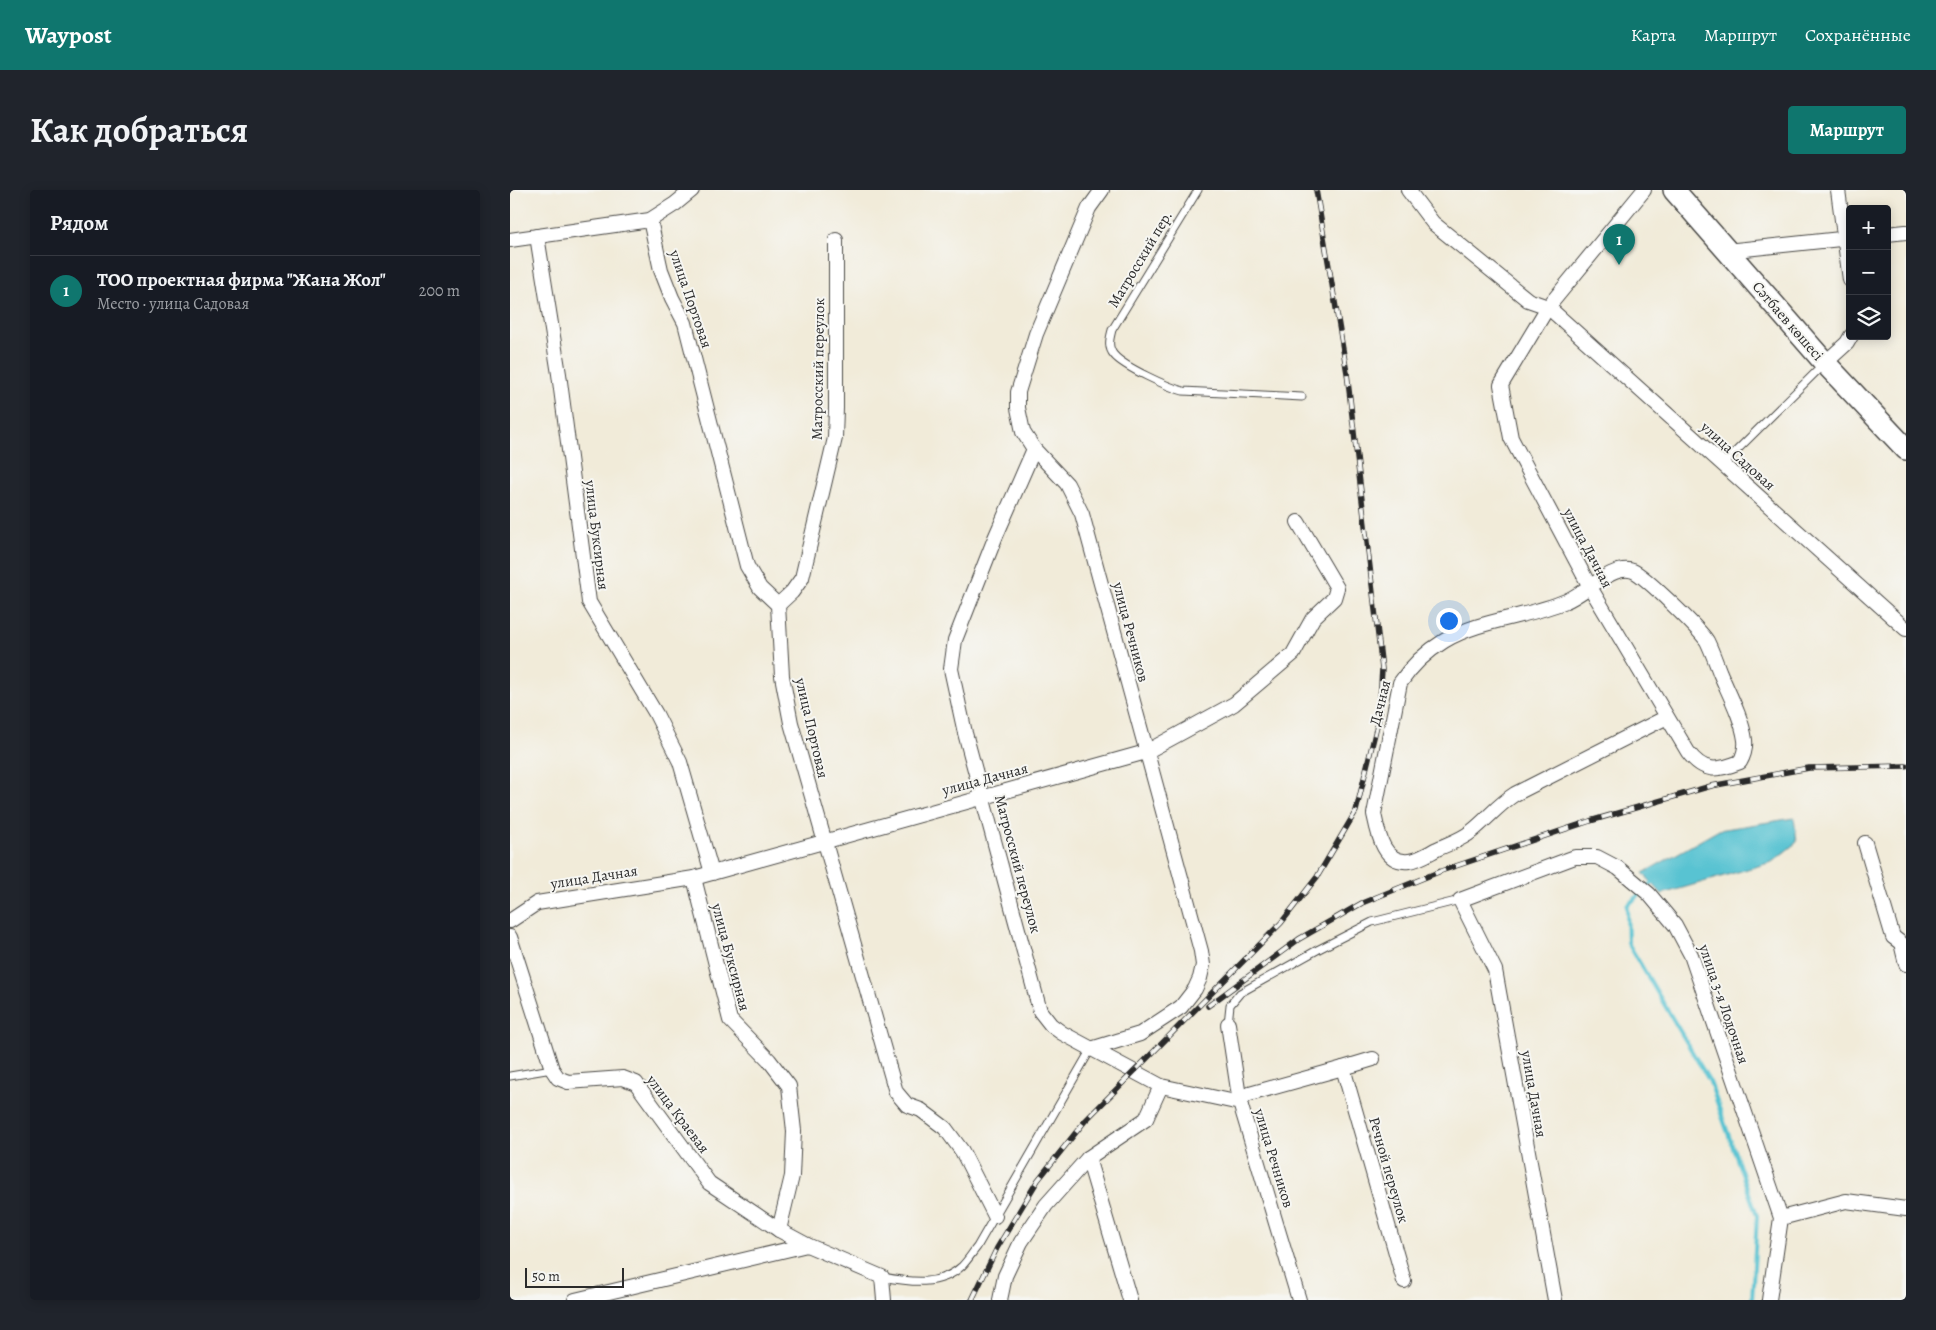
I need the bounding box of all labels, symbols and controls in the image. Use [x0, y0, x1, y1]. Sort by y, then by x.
text: Waypost [25, 19, 112, 51]
text: Карта [1631, 23, 1676, 47]
text: Маршрут [1704, 23, 1777, 47]
text: Сохранённые [1805, 23, 1911, 47]
text: Как добраться [30, 106, 248, 154]
button: Маршрут [1788, 106, 1906, 154]
map controls [1846, 205, 1891, 340]
button: + [1846, 205, 1891, 250]
street label: Матросский пер. [1103, 207, 1177, 311]
text: Рядом [50, 209, 108, 237]
pin: 1 [1603, 224, 1635, 265]
street label: улица Портовая [665, 246, 717, 351]
button: − [1846, 250, 1891, 295]
text: ТОО проектная фирма "Жана Жол" [97, 267, 386, 293]
street label: Сәтбаев көшесі [1748, 277, 1828, 365]
text: 1 [63, 280, 69, 302]
text: 200 m [419, 280, 460, 302]
text: Место · улица Садовая [97, 293, 249, 315]
button: layers [1846, 295, 1891, 340]
street label: Матросский переулок [807, 297, 829, 440]
street label: улица Садовая [1696, 417, 1780, 495]
street label: улица Буксирная [580, 478, 614, 591]
street label: улица Дачная [1558, 504, 1617, 591]
street label: улица Речников [1108, 579, 1154, 684]
your location [1436, 608, 1462, 634]
street label: улица Портовая [790, 675, 833, 780]
street label: Дачная [1365, 678, 1395, 728]
street label: улица Дачная [939, 758, 1030, 800]
street label: Матросский переулок [990, 793, 1046, 936]
street label: улица Дачная [548, 860, 639, 894]
street label: улица Буксирная [707, 900, 755, 1013]
street label: улица 3-я Лодочная [1694, 941, 1754, 1066]
street label: улица Дачная [1516, 1048, 1551, 1139]
street label: улица Краевая [641, 1070, 714, 1157]
street label: улица Речников [1249, 1105, 1299, 1210]
street label: Речной переулок [1364, 1115, 1414, 1226]
scale bar [525, 1265, 624, 1288]
text: 50 m [532, 1267, 560, 1286]

